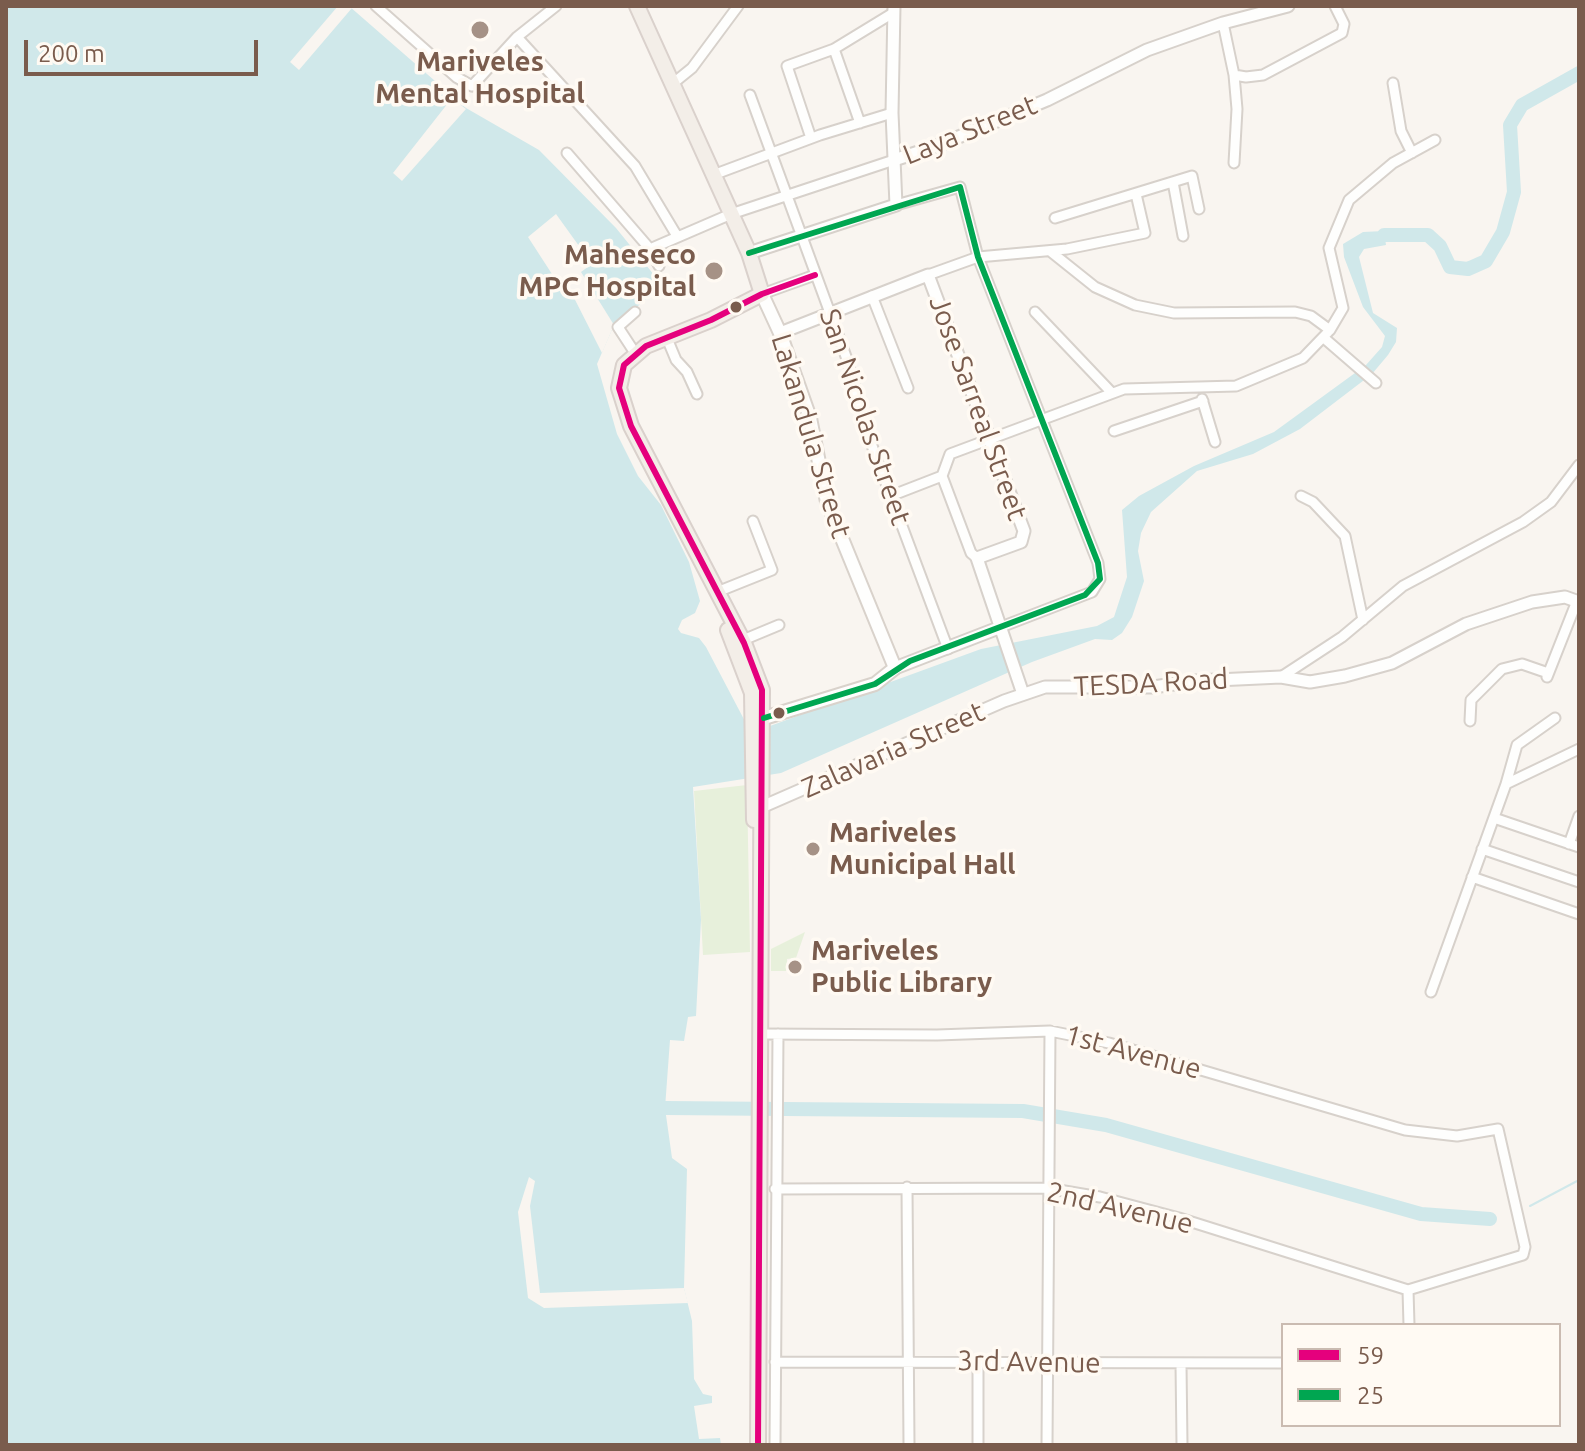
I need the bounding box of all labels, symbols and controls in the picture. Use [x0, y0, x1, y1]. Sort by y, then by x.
marker: Mariveles Mental Hospital [469, 19, 491, 41]
scale bar [28, 24, 262, 74]
text: 200 m [38, 40, 105, 67]
place label: Mariveles Mental Hospital [375, 45, 585, 111]
street label: Laya Street [898, 88, 1042, 172]
place label: Maheseco MPC Hospital [519, 238, 696, 304]
marker: Maheseco MPC Hospital [703, 260, 725, 282]
street label: Jose Sarreal Street [922, 291, 1034, 525]
unlabelled marker [728, 299, 744, 315]
street label: San Nicolas Street [812, 305, 918, 529]
street label: Lakandula Street [764, 330, 858, 542]
street label: TESDA Road [1073, 662, 1229, 704]
street label: Zalavaria Street [796, 695, 990, 805]
unlabelled marker [771, 705, 787, 721]
place label: Mariveles Municipal Hall [829, 816, 1016, 882]
marker: Mariveles Municipal Hall [804, 840, 822, 858]
place label: Mariveles Public Library [811, 934, 992, 1000]
marker: Mariveles Public Library [786, 958, 804, 976]
street label: 1st Avenue [1061, 1018, 1205, 1086]
street label: 2nd Avenue [1044, 1175, 1196, 1241]
legend [1281, 1323, 1561, 1427]
text: 59 [1357, 1342, 1384, 1369]
street label: 3rd Avenue [957, 1344, 1101, 1380]
text: 25 [1357, 1382, 1384, 1409]

